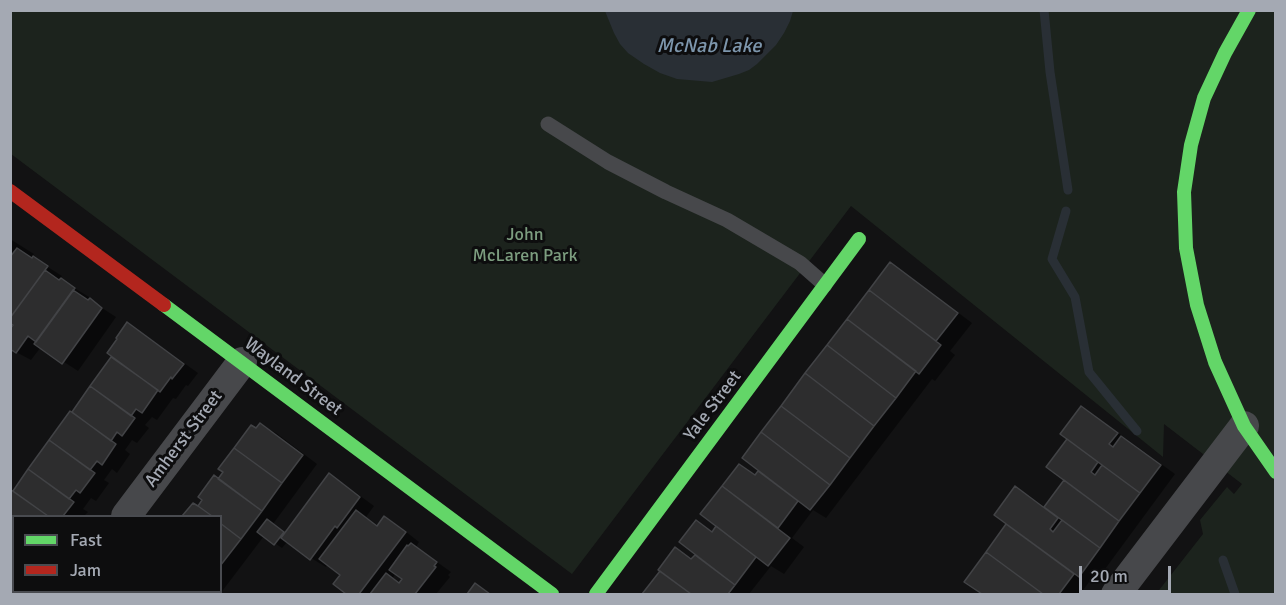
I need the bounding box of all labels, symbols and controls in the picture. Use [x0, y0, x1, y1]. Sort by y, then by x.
water label: McNab Lake [657, 35, 761, 59]
park label: John McLaren Park [472, 224, 578, 266]
street label: Wayland Street [240, 333, 346, 421]
street label: Yale Street [680, 367, 746, 445]
street label: Amherst Street [141, 386, 227, 492]
legend [12, 515, 222, 593]
text: Fast [70, 529, 102, 551]
scale bar [1082, 554, 1174, 592]
text: Jam [70, 559, 101, 581]
text: 20 m [1090, 565, 1128, 587]

